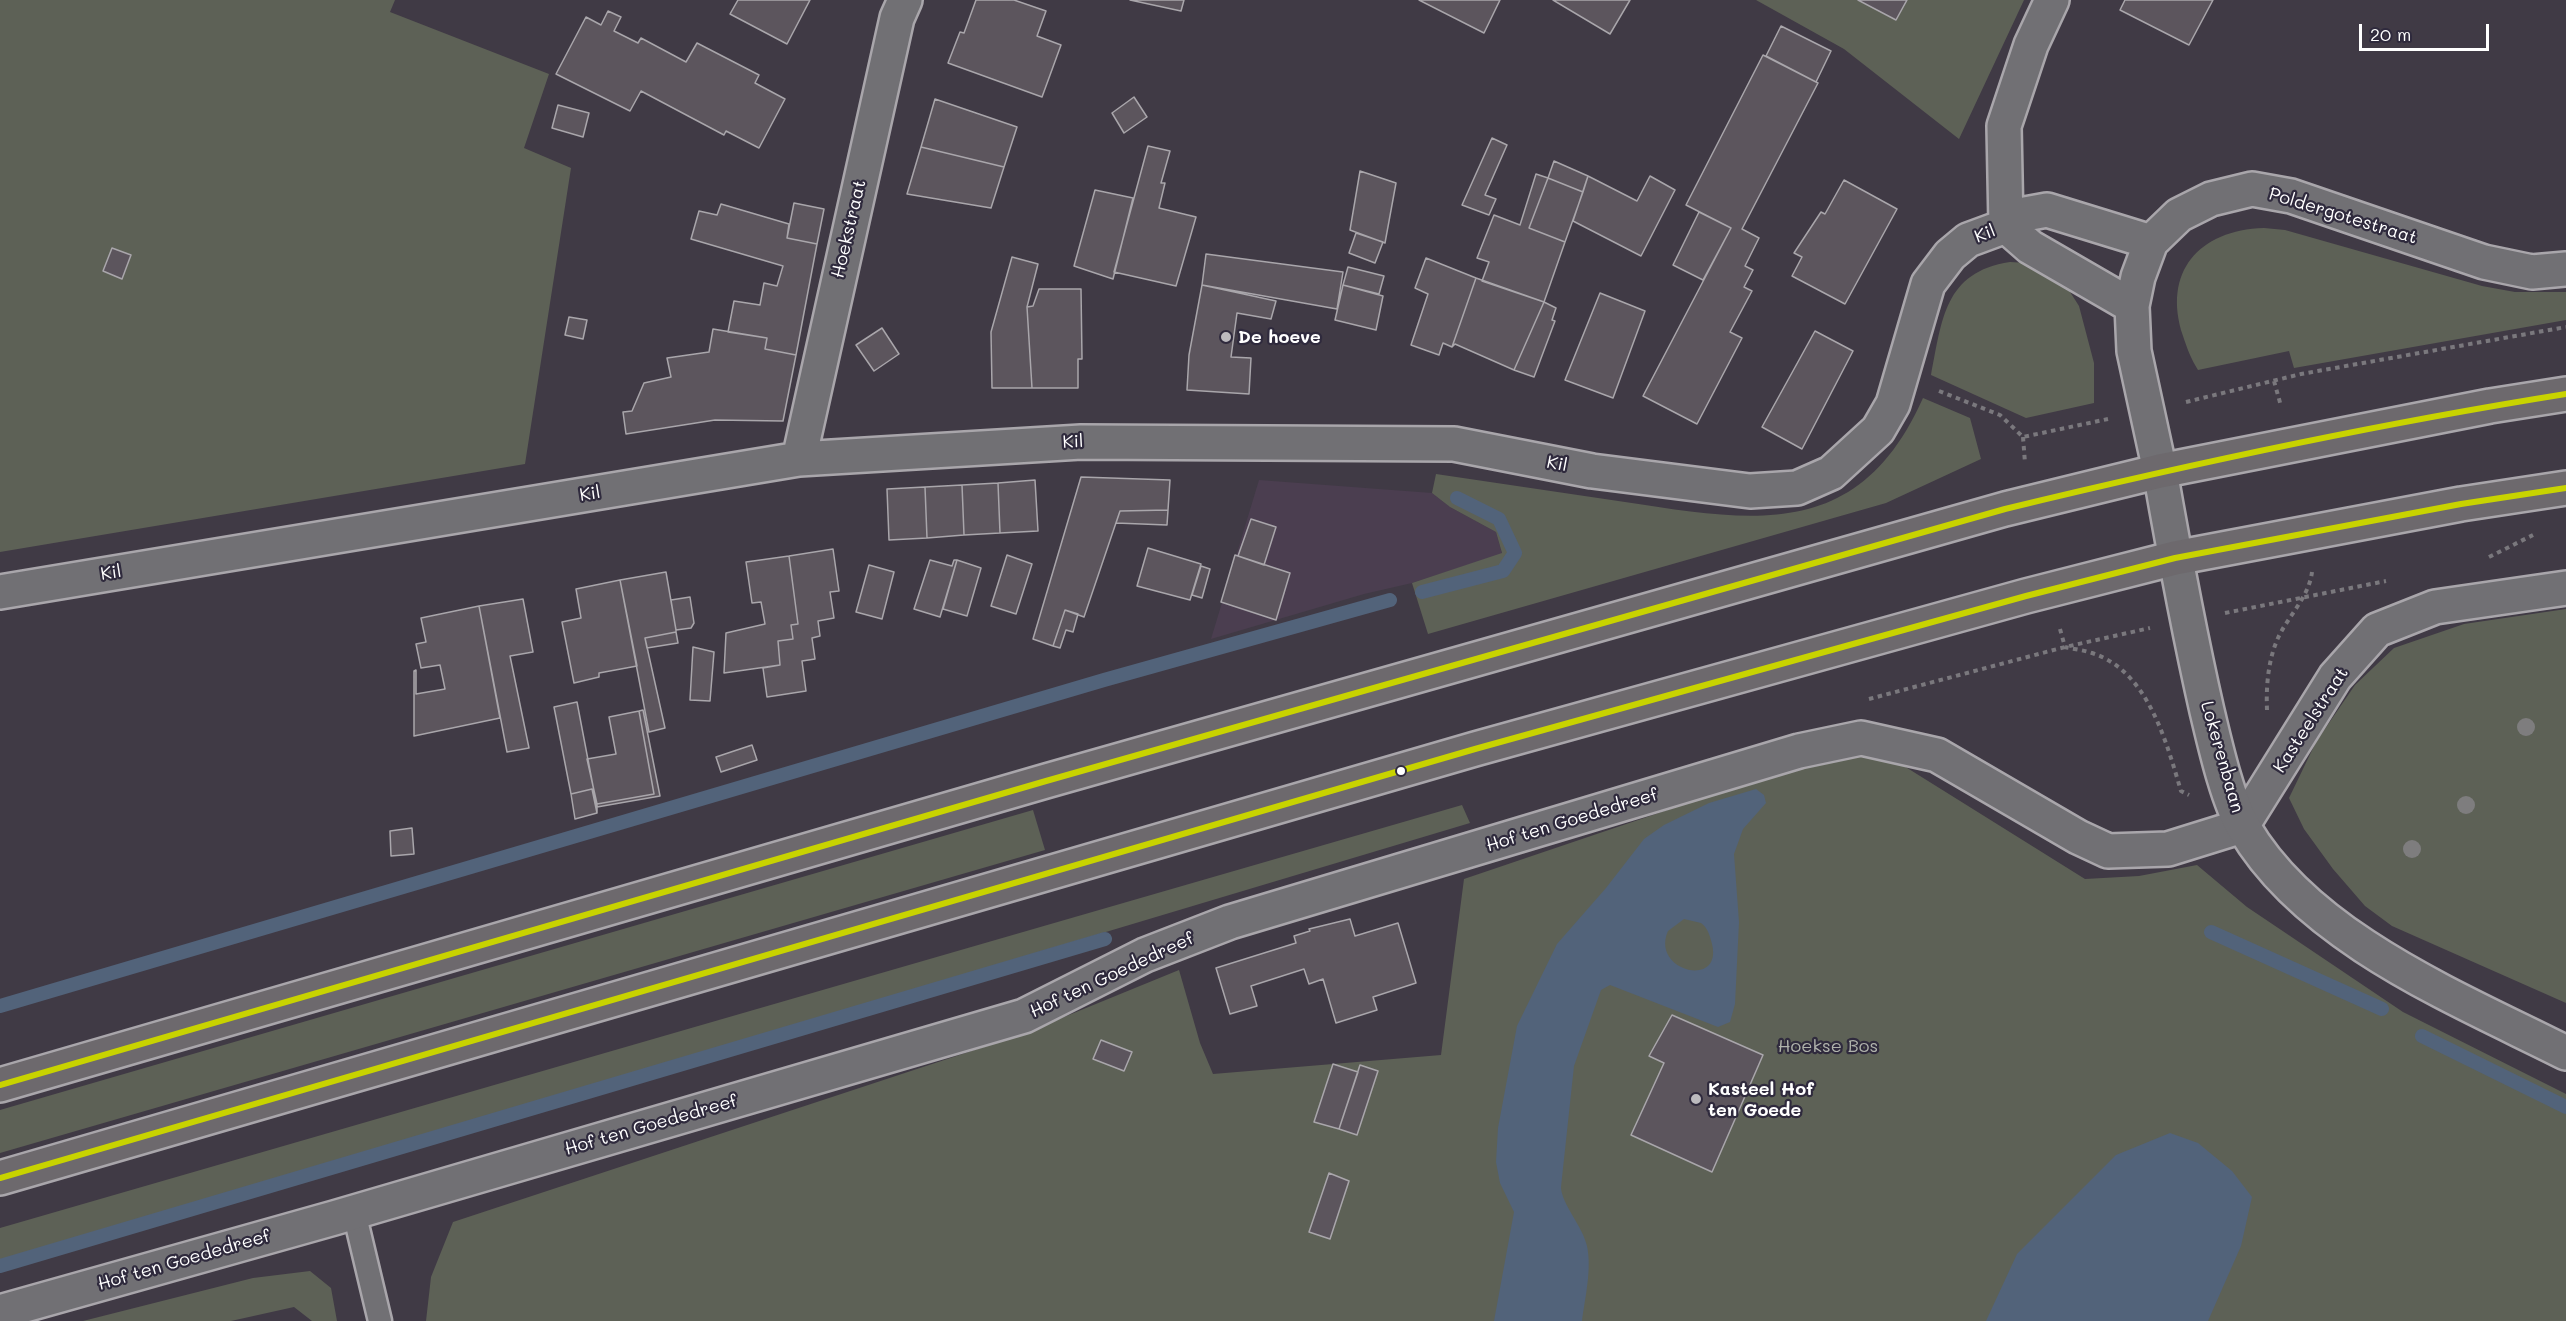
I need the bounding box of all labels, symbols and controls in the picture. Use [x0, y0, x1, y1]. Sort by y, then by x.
scale bar [2362, 12, 2492, 50]
text: 20 m [2370, 22, 2411, 46]
street label: Hoekstraat [827, 178, 871, 280]
street label: Poldergotestraat [2266, 183, 2420, 249]
street label: Kil [1971, 220, 1999, 248]
place label: De hoeve [1238, 326, 1321, 348]
marker: De hoeve [1219, 330, 1233, 344]
street label: Kil [1062, 431, 1084, 453]
street label: Kil [1545, 451, 1569, 477]
street label: Kil [578, 482, 602, 506]
street label: Kil [99, 561, 123, 585]
street label: Kasteelstraat [2269, 663, 2353, 777]
street label: Lokerenbaan [2196, 699, 2248, 815]
unlabelled marker [1395, 765, 1407, 777]
street label: Hof ten Goededreef [1483, 784, 1661, 856]
street label: Hof ten Goededreef [1027, 927, 1197, 1023]
park label: Hoekse Bos [1778, 1035, 1878, 1057]
place label: Kasteel Hof ten Goede [1708, 1078, 1814, 1120]
street label: Hof ten Goededreef [562, 1090, 740, 1160]
marker: Kasteel Hof ten Goede [1689, 1092, 1703, 1106]
street label: Hof ten Goededreef [95, 1225, 273, 1295]

